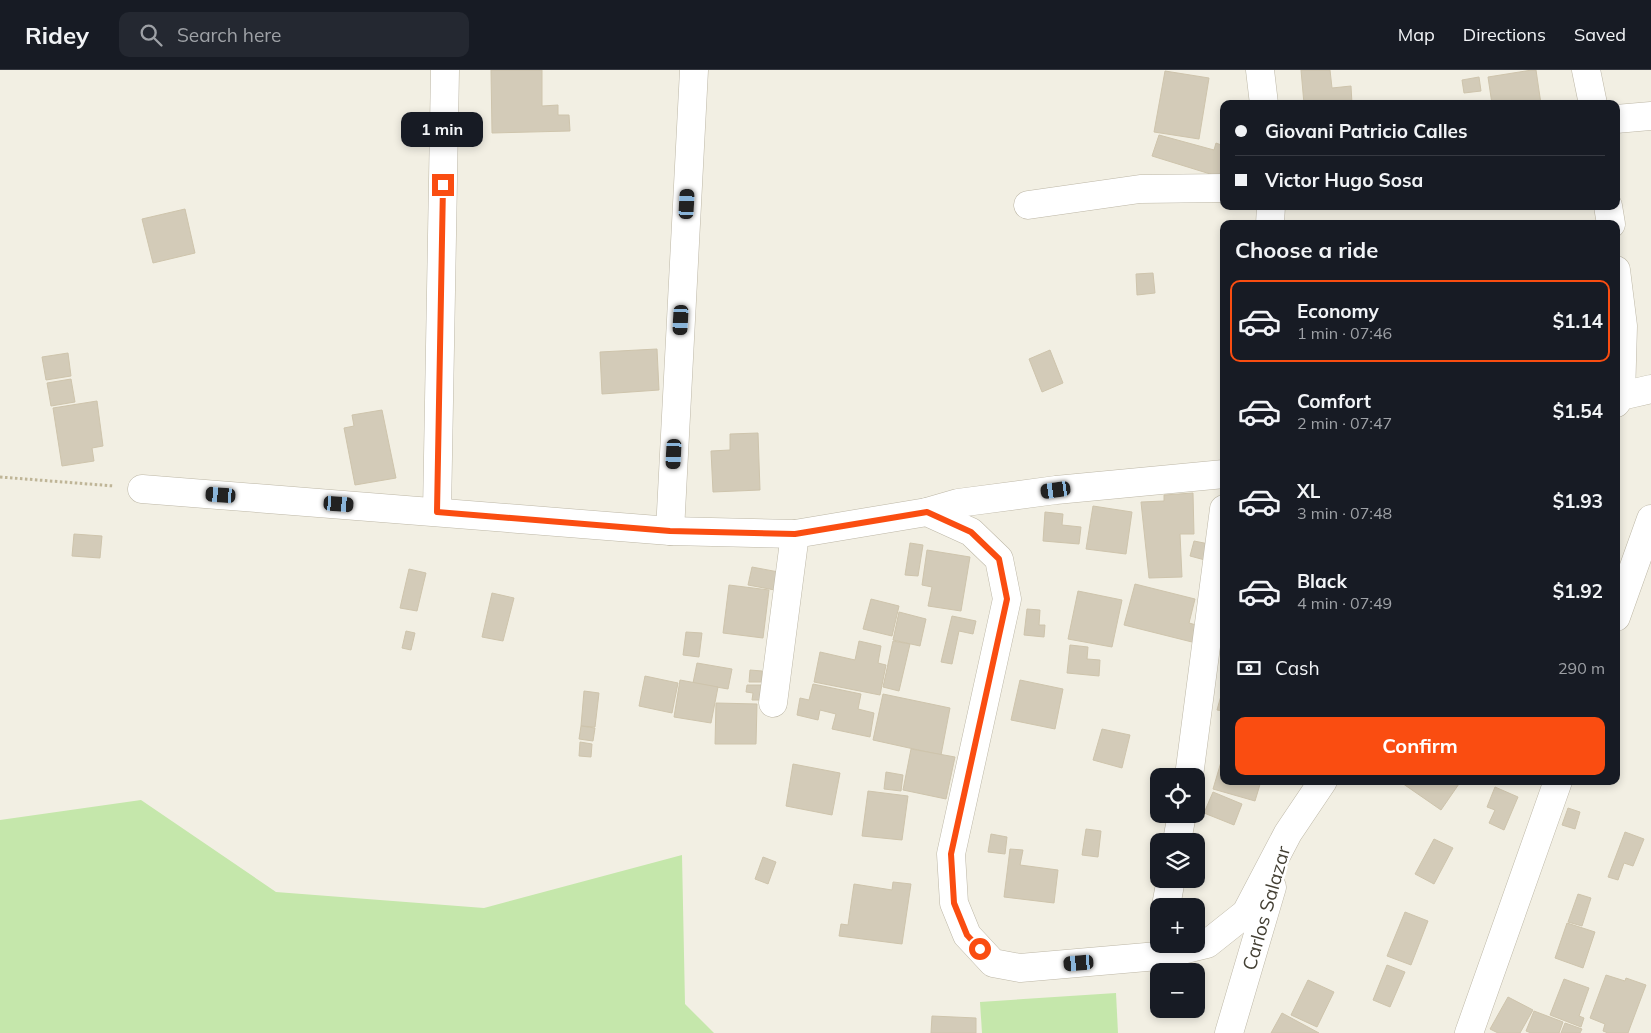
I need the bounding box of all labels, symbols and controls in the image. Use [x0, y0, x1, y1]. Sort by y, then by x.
search box [119, 12, 469, 57]
text: Ridey [25, 20, 89, 50]
icon: search [137, 21, 165, 49]
text: Search here [177, 23, 281, 47]
text: Map [1398, 23, 1435, 46]
text: Directions [1463, 23, 1546, 46]
text: Saved [1574, 23, 1626, 46]
callout: 1 min [402, 112, 484, 148]
text: 1 min [421, 119, 463, 139]
text: Giovani Patricio Calles [1265, 119, 1468, 143]
text: Victor Hugo Sosa [1265, 168, 1423, 192]
route end [432, 174, 454, 196]
car [678, 189, 695, 219]
text: Choose a ride [1235, 236, 1378, 264]
icon: car [1237, 299, 1282, 344]
text: Economy [1297, 299, 1379, 323]
car [672, 305, 689, 335]
text: $1.14 [1553, 309, 1603, 333]
text: 1 min · 07:46 [1297, 323, 1392, 343]
icon: car [1237, 389, 1282, 434]
text: Comfort [1297, 389, 1371, 413]
text: $1.54 [1553, 399, 1603, 423]
text: 2 min · 07:47 [1297, 413, 1392, 433]
car [665, 439, 682, 469]
icon: car [1237, 479, 1282, 524]
text: XL [1297, 479, 1320, 503]
car [1040, 480, 1071, 500]
car [205, 486, 236, 504]
text: $1.93 [1553, 489, 1603, 513]
car [323, 495, 354, 513]
text: 3 min · 07:48 [1297, 503, 1392, 523]
icon: car [1237, 569, 1282, 614]
text: Black [1297, 569, 1347, 593]
text: $1.92 [1553, 579, 1603, 603]
text: 4 min · 07:49 [1297, 593, 1392, 613]
icon: cash [1235, 654, 1263, 682]
text: Cash [1275, 656, 1320, 680]
text: 290 m [1558, 658, 1605, 678]
button: Confirm [1235, 717, 1605, 775]
map controls [1150, 768, 1205, 1018]
button: locate [1150, 768, 1205, 823]
button: layers [1150, 833, 1205, 888]
street label: Carlos Salazar [1237, 843, 1295, 973]
button: + [1150, 898, 1205, 953]
route start [969, 938, 991, 960]
car [1063, 954, 1094, 972]
button: − [1150, 963, 1205, 1018]

